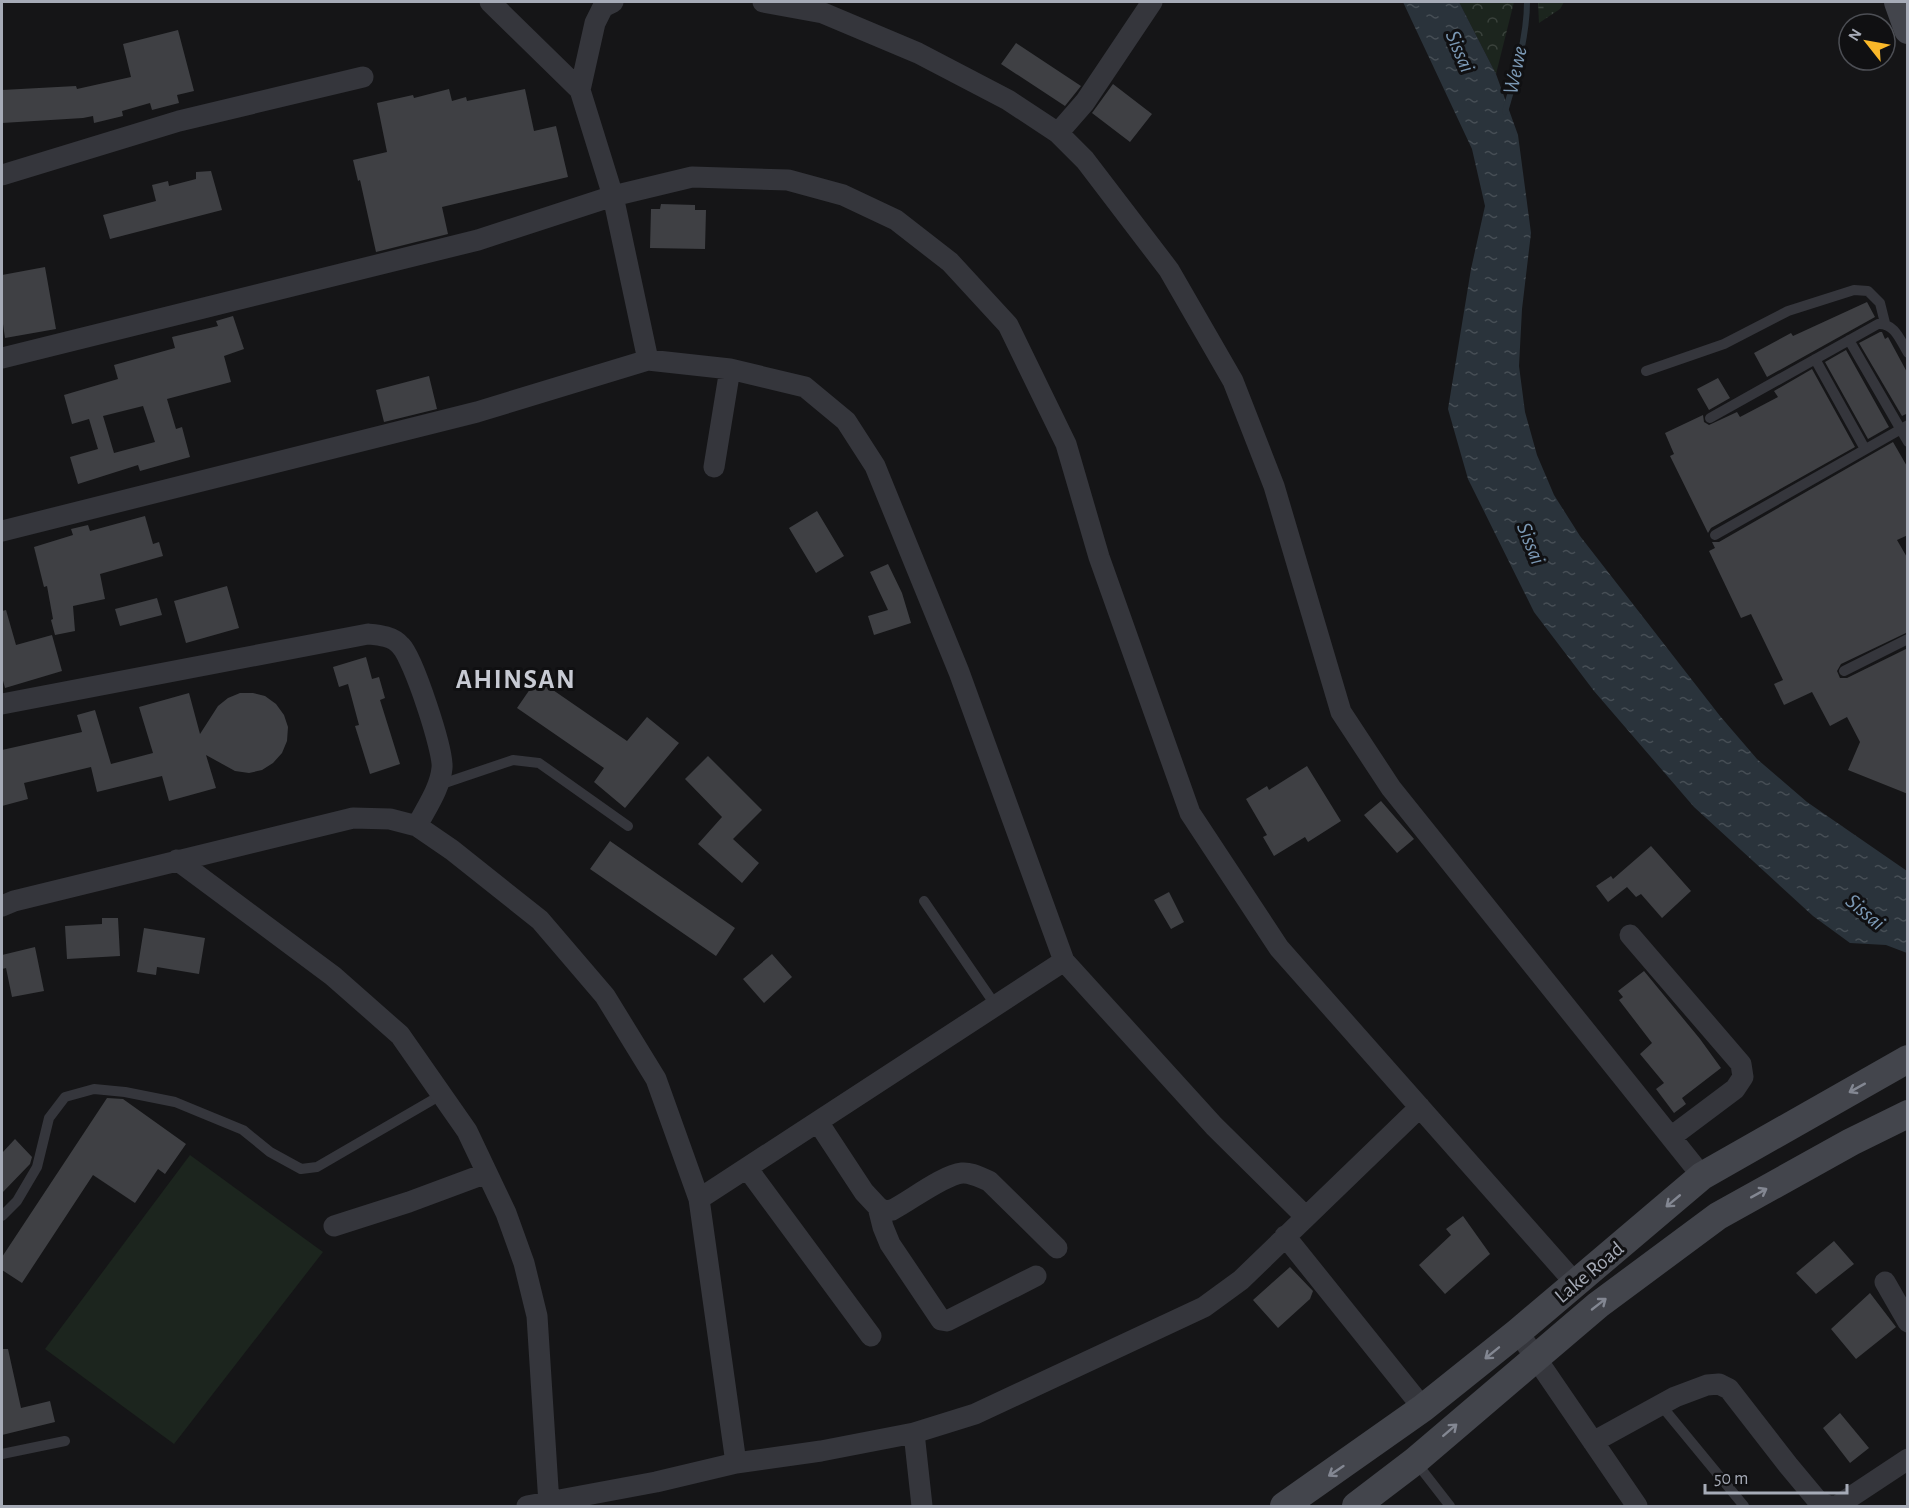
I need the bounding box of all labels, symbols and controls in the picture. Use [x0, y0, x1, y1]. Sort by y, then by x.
north arrow [1837, 12, 1897, 72]
text: N [1845, 26, 1865, 44]
water label: Sissai [1442, 27, 1479, 76]
water label: Wewe [1499, 44, 1531, 96]
water label: Sissai [1513, 519, 1549, 568]
district label: AHINSAN [456, 666, 576, 693]
water label: Sissai [1842, 889, 1889, 934]
one-way arrow [1848, 1083, 1866, 1094]
one-way arrow [1750, 1187, 1767, 1199]
one-way arrow [1666, 1194, 1681, 1208]
street label: Lake Road [1551, 1238, 1628, 1307]
one-way arrow [1591, 1298, 1607, 1311]
one-way arrow [1484, 1347, 1500, 1360]
one-way arrow [1442, 1423, 1457, 1437]
scale bar [1705, 1457, 1848, 1495]
one-way arrow [1328, 1465, 1345, 1477]
text: 50 m [1714, 1470, 1748, 1488]

